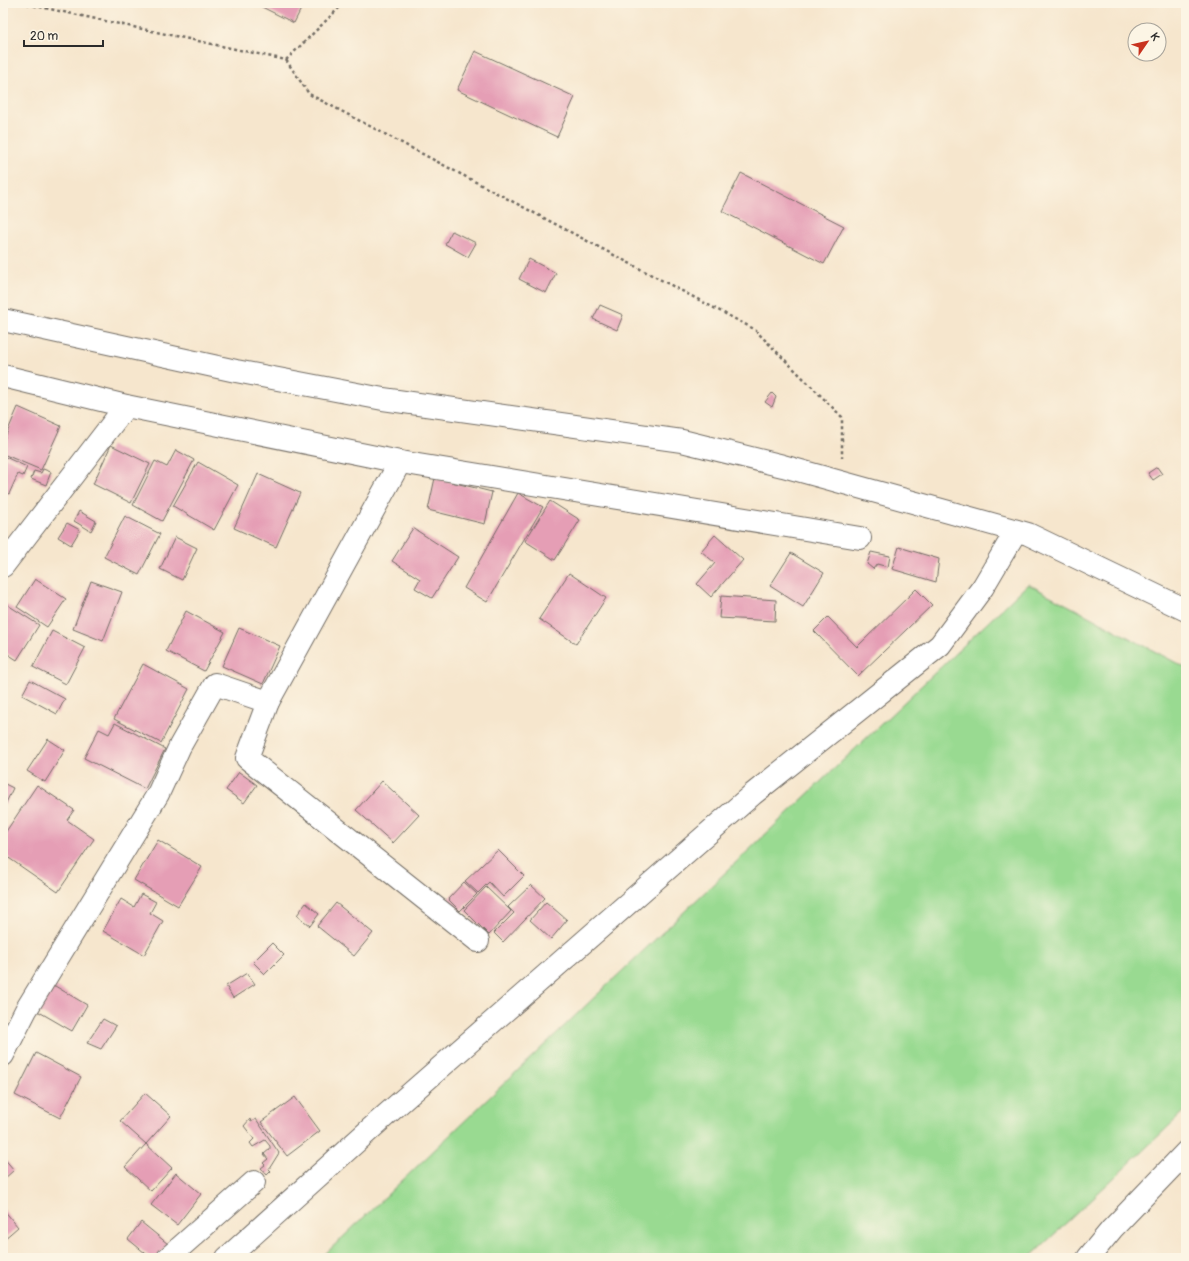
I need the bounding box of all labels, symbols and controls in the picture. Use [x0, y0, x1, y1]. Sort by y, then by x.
scale bar [24, 22, 103, 48]
north arrow [1127, 22, 1167, 62]
text: 20 m [30, 29, 59, 44]
text: K [1148, 30, 1162, 43]

